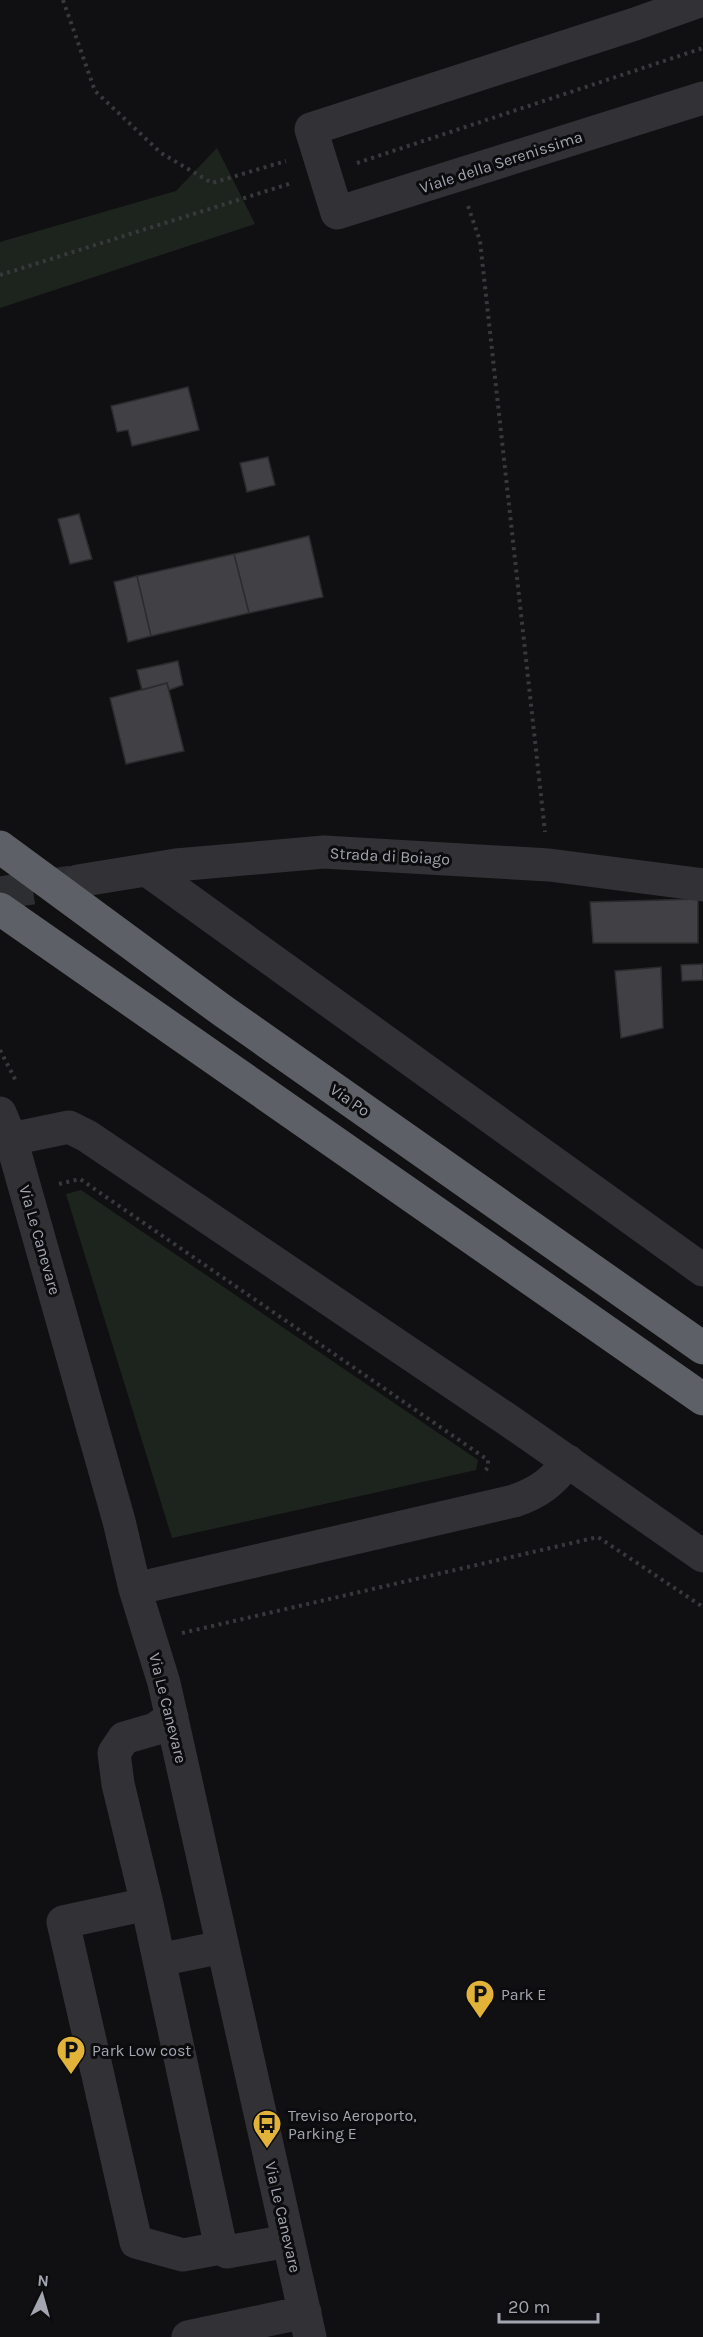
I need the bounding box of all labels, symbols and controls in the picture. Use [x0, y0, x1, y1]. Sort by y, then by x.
street label: Viale della Serenissima [417, 127, 585, 197]
street label: Strada di Boiago [329, 843, 451, 869]
street label: Via Po [327, 1080, 373, 1120]
street label: Via Le Canevare [15, 1183, 65, 1297]
street label: Via Le Canevare [145, 1651, 191, 1765]
parking icon: Park E [464, 1978, 496, 2020]
place label: Park E [501, 1985, 546, 2004]
parking icon: Park Low cost [55, 2034, 87, 2076]
place label: Park Low cost [92, 2041, 191, 2060]
place label: Treviso Aeroporto, Parking E [288, 2106, 417, 2143]
bus stop icon: Treviso Aeroporto, Parking E [251, 2108, 283, 2150]
street label: Via Le Canevare [261, 2160, 305, 2274]
north arrow [12, 2265, 72, 2325]
text: N [37, 2271, 50, 2291]
scale bar [499, 2286, 598, 2324]
text: 20 m [508, 2296, 550, 2318]

